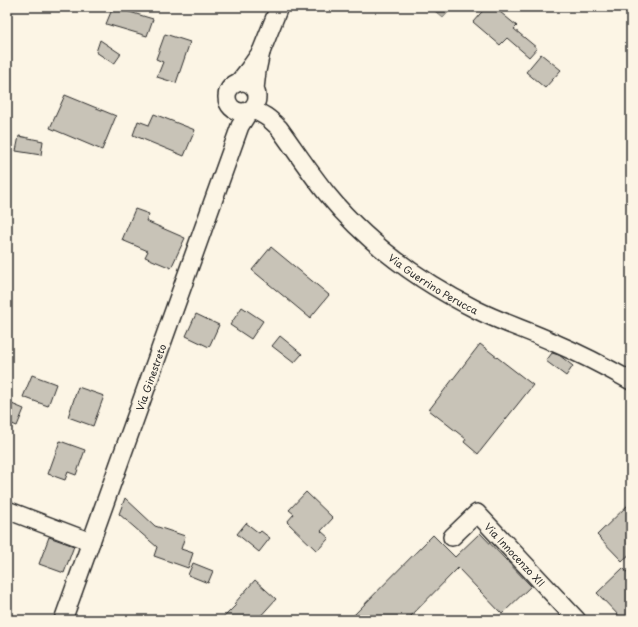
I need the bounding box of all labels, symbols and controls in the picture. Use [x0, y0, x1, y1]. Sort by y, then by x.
street label: Via Guerrino Perucca [386, 249, 482, 317]
street label: Via Ginestreto [131, 341, 169, 413]
street label: Via Innocenzo XII [482, 519, 549, 590]

